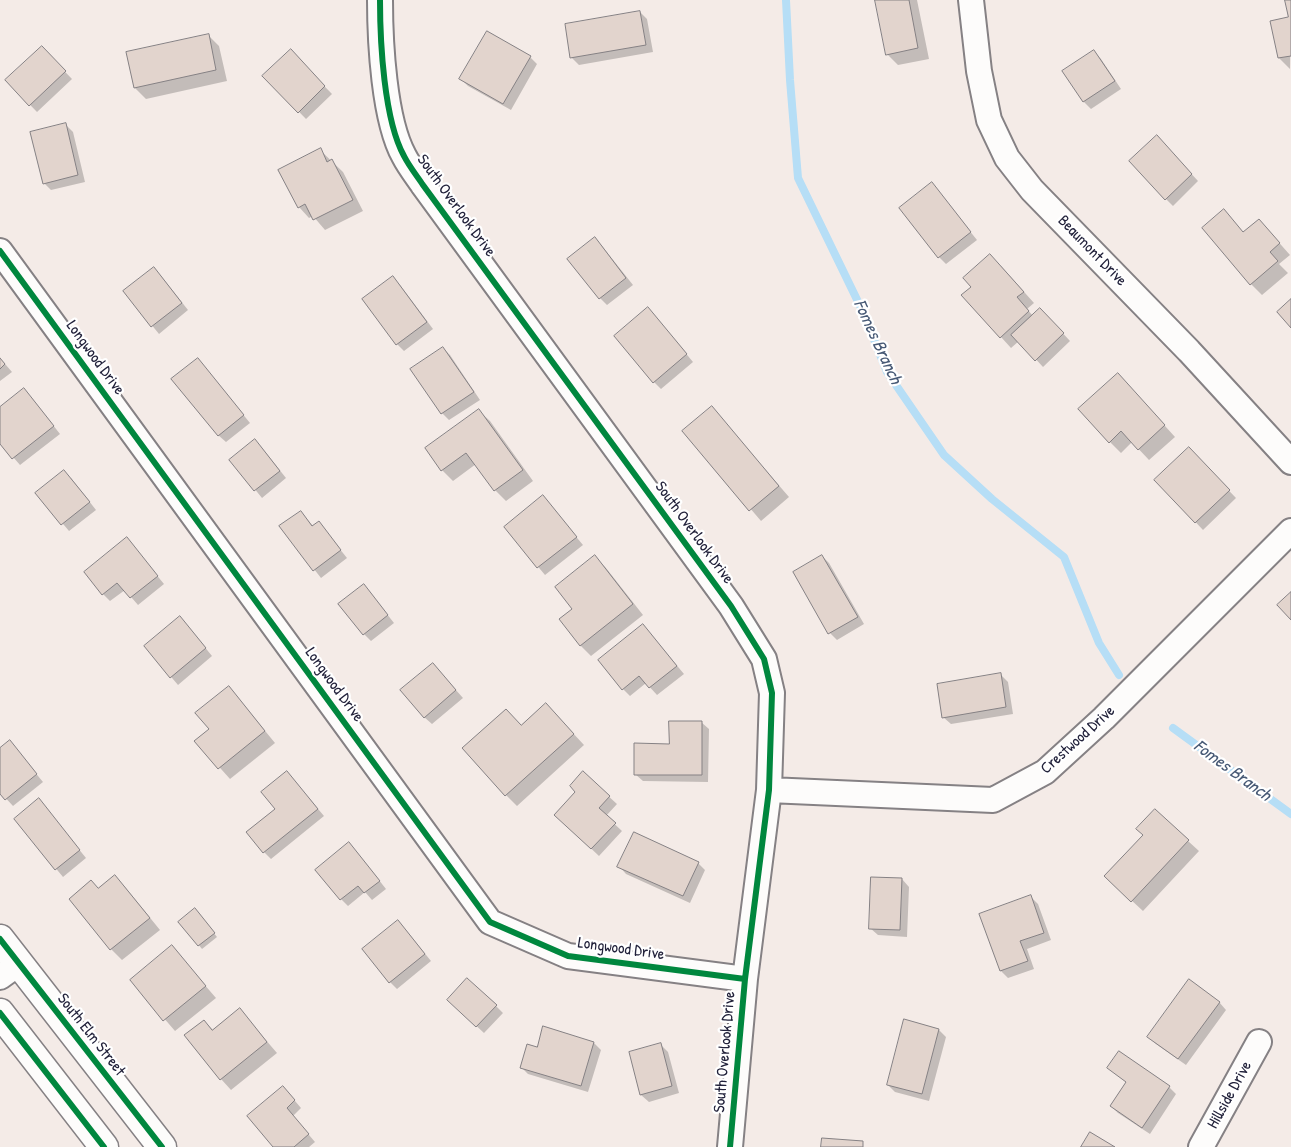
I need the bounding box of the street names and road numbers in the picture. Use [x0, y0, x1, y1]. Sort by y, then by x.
street label: South Overlook Drive [413, 151, 499, 261]
street label: Beaumont Drive [1053, 212, 1131, 290]
street label: Longwood Drive [62, 317, 128, 399]
street label: South Overlook Drive [651, 478, 737, 588]
street label: Longwood Drive [301, 644, 367, 726]
street label: Crestwood Drive [1037, 702, 1119, 778]
street label: Longwood Drive [577, 933, 665, 965]
street label: South Elm Street [53, 990, 129, 1080]
street label: South Overlook Drive [710, 991, 740, 1113]
street label: Hillside Drive [1204, 1058, 1256, 1132]

